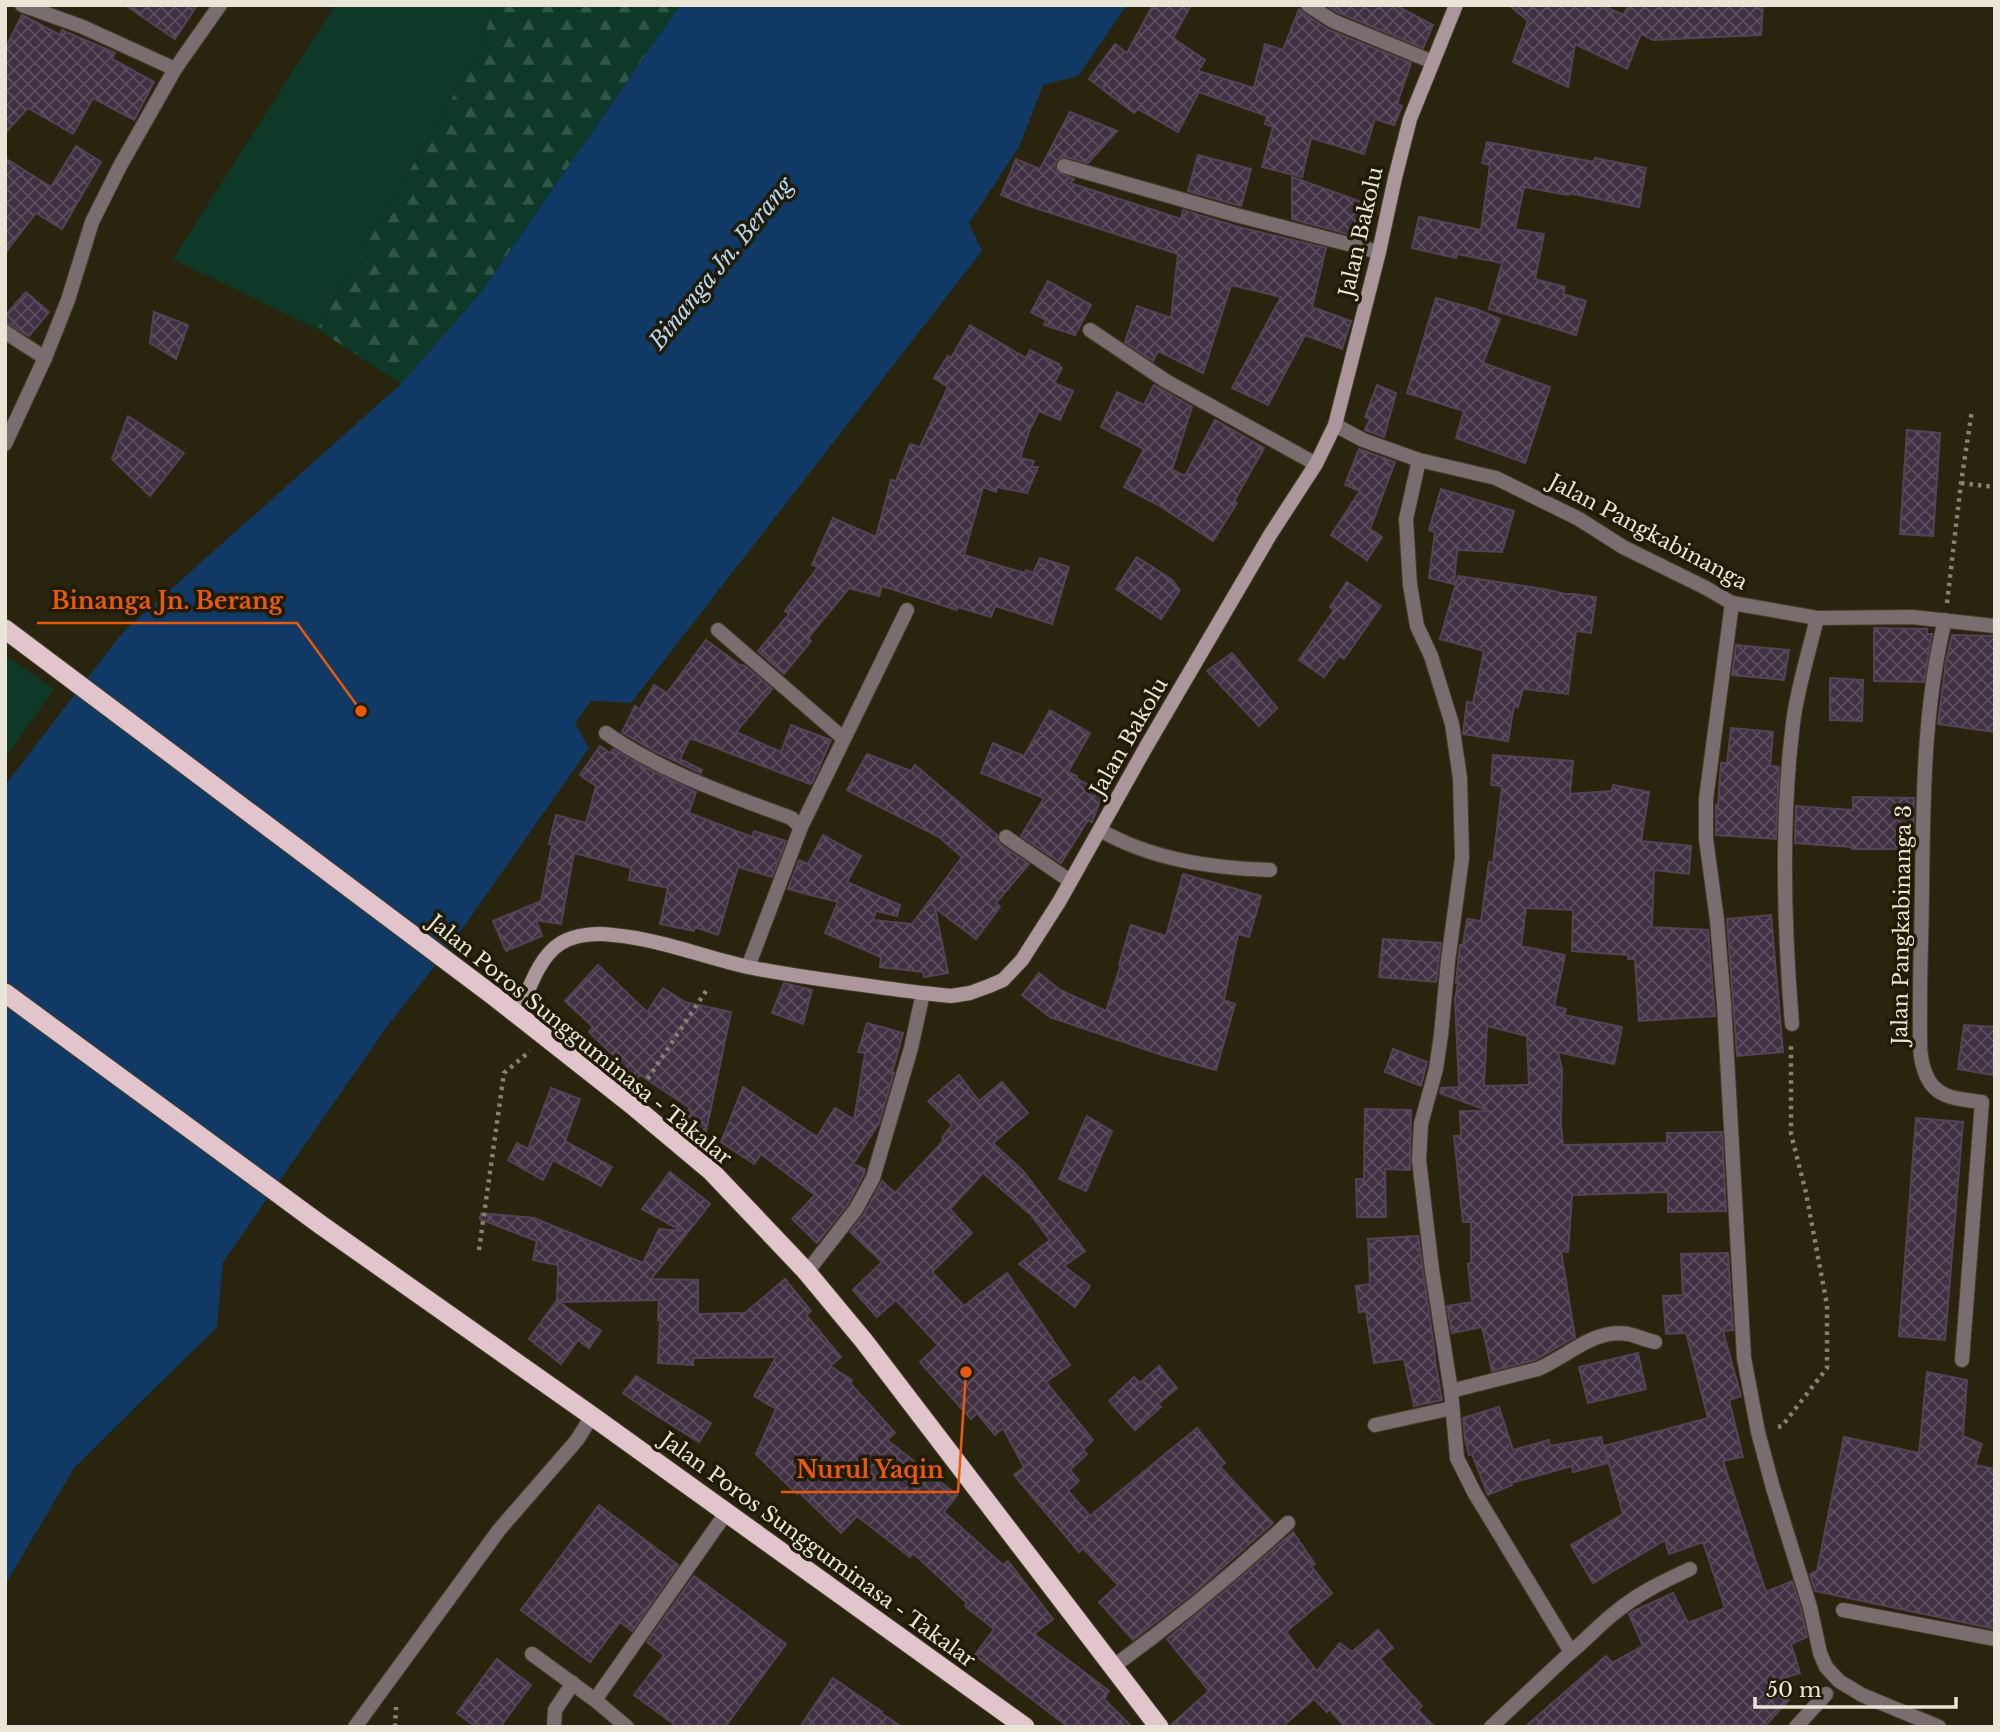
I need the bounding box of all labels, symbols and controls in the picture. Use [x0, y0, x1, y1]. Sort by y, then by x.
street label: Jalan Bakolu [1333, 164, 1389, 303]
water label: Binanga Jn. Berang [642, 170, 800, 355]
street label: Jalan Pangkabinanga [1542, 467, 1752, 596]
callout: Binanga Jn. Berang [37, 579, 297, 623]
text: Binanga Jn. Berang [51, 587, 284, 615]
street label: Jalan Bakolu [1083, 673, 1173, 804]
street label: Jalan Pangkabinanga 3 [1887, 805, 1917, 1048]
street label: Jalan Poros Sungguminasa - Takalar [421, 907, 737, 1171]
street label: Jalan Poros Sungguminasa - Takalar [653, 1425, 981, 1673]
callout: Nurul Yaqin [781, 1448, 958, 1492]
text: Nurul Yaqin [796, 1456, 944, 1484]
scale bar [1755, 1666, 1956, 1710]
text: 50 m [1766, 1677, 1822, 1703]

